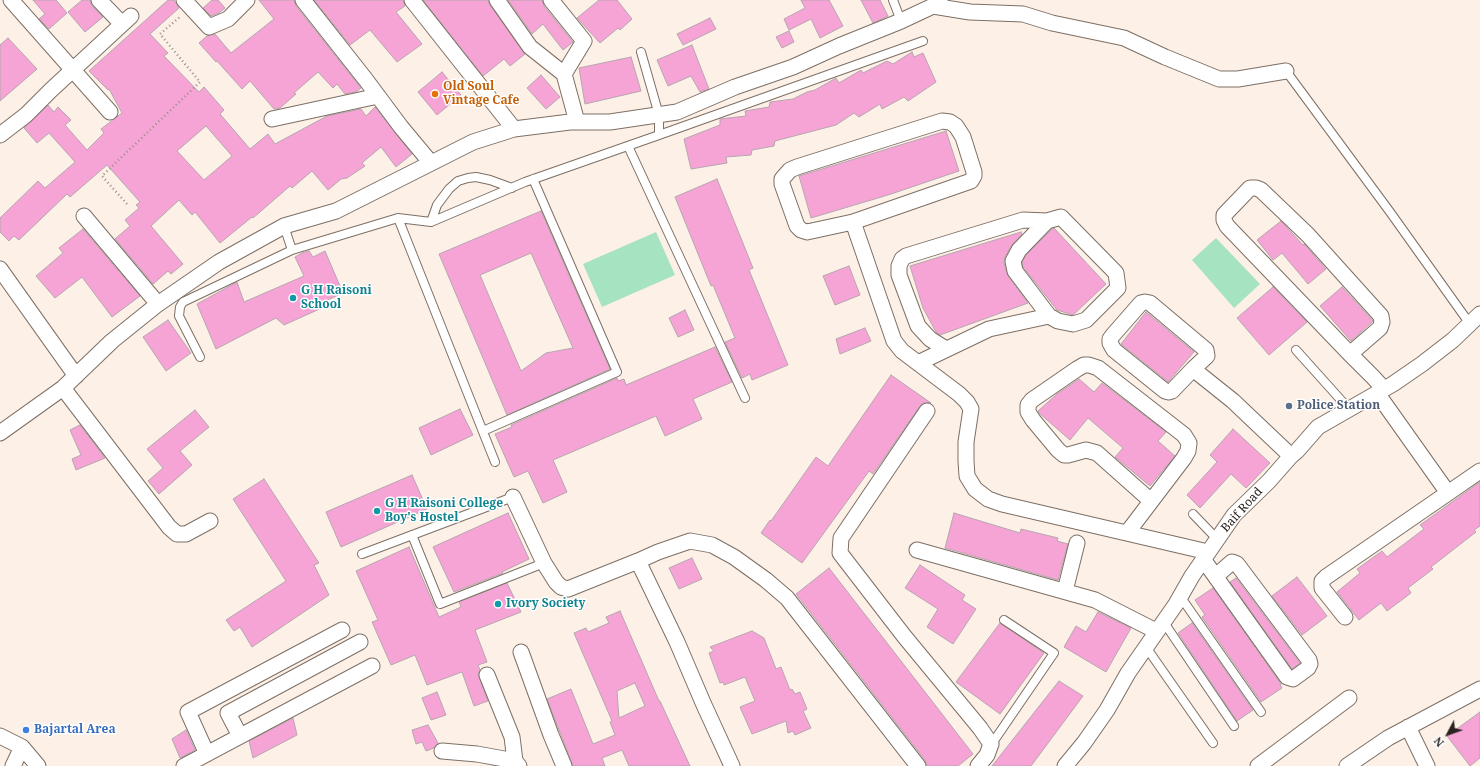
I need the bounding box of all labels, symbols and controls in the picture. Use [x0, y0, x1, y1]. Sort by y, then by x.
place label: Old Soul Vintage Cafe [443, 80, 519, 108]
marker: Old Soul Vintage Cafe [430, 89, 440, 99]
place label: G H Raisoni School [301, 284, 372, 312]
marker: G H Raisoni School [288, 293, 298, 303]
place label: Police Station [1297, 399, 1380, 413]
marker: Police Station [1284, 401, 1294, 411]
street label: Baif Road [1218, 485, 1266, 535]
place label: G H Raisoni College Boy's Hostel [385, 497, 503, 525]
marker: G H Raisoni College Boy's Hostel [372, 506, 382, 516]
place label: Ivory Society [506, 597, 585, 611]
marker: Ivory Society [493, 599, 503, 609]
north arrow [1428, 714, 1468, 754]
place label: Bajartal Area [34, 723, 116, 737]
marker: Bajartal Area [21, 725, 31, 735]
text: N [1430, 734, 1447, 750]

